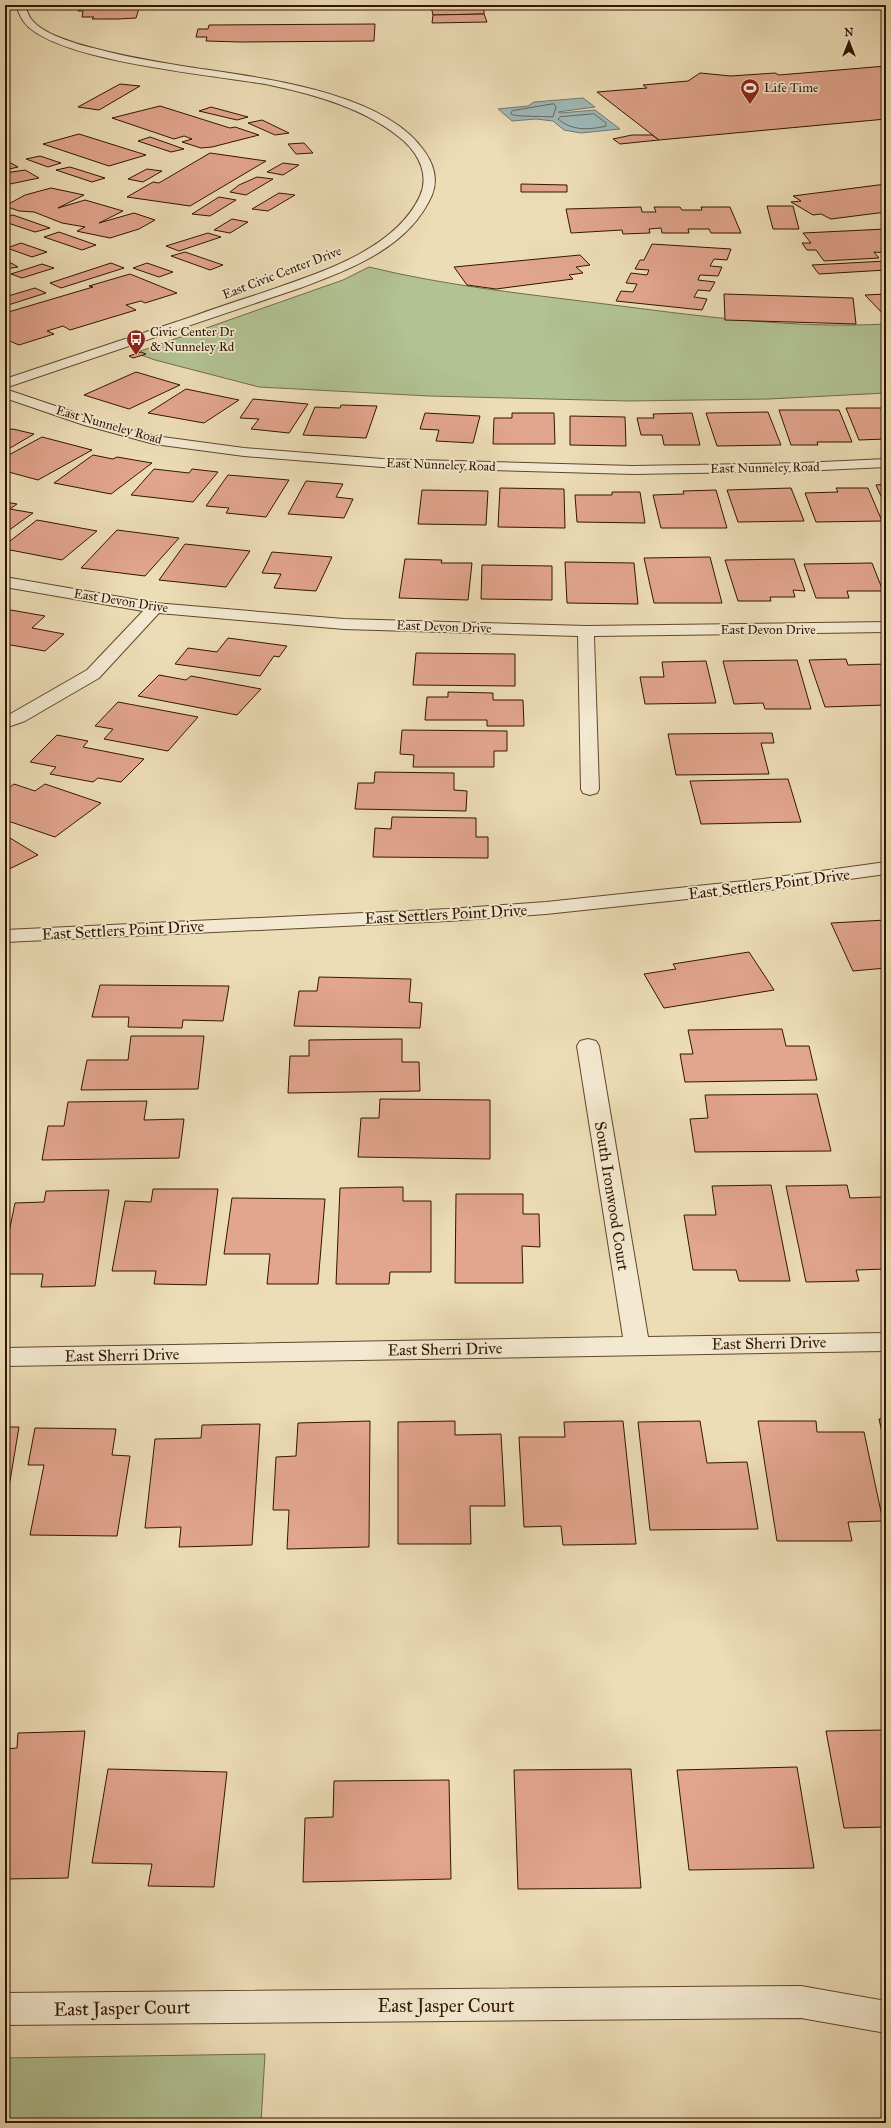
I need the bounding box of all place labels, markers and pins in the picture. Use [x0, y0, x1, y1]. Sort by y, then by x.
sports icon: Life Time [739, 77, 761, 105]
place label: Life Time [764, 80, 819, 96]
place label: Civic Center Dr & Nunneley Rd [150, 324, 235, 355]
bus stop icon: Civic Center Dr & Nunneley Rd [125, 328, 147, 356]

